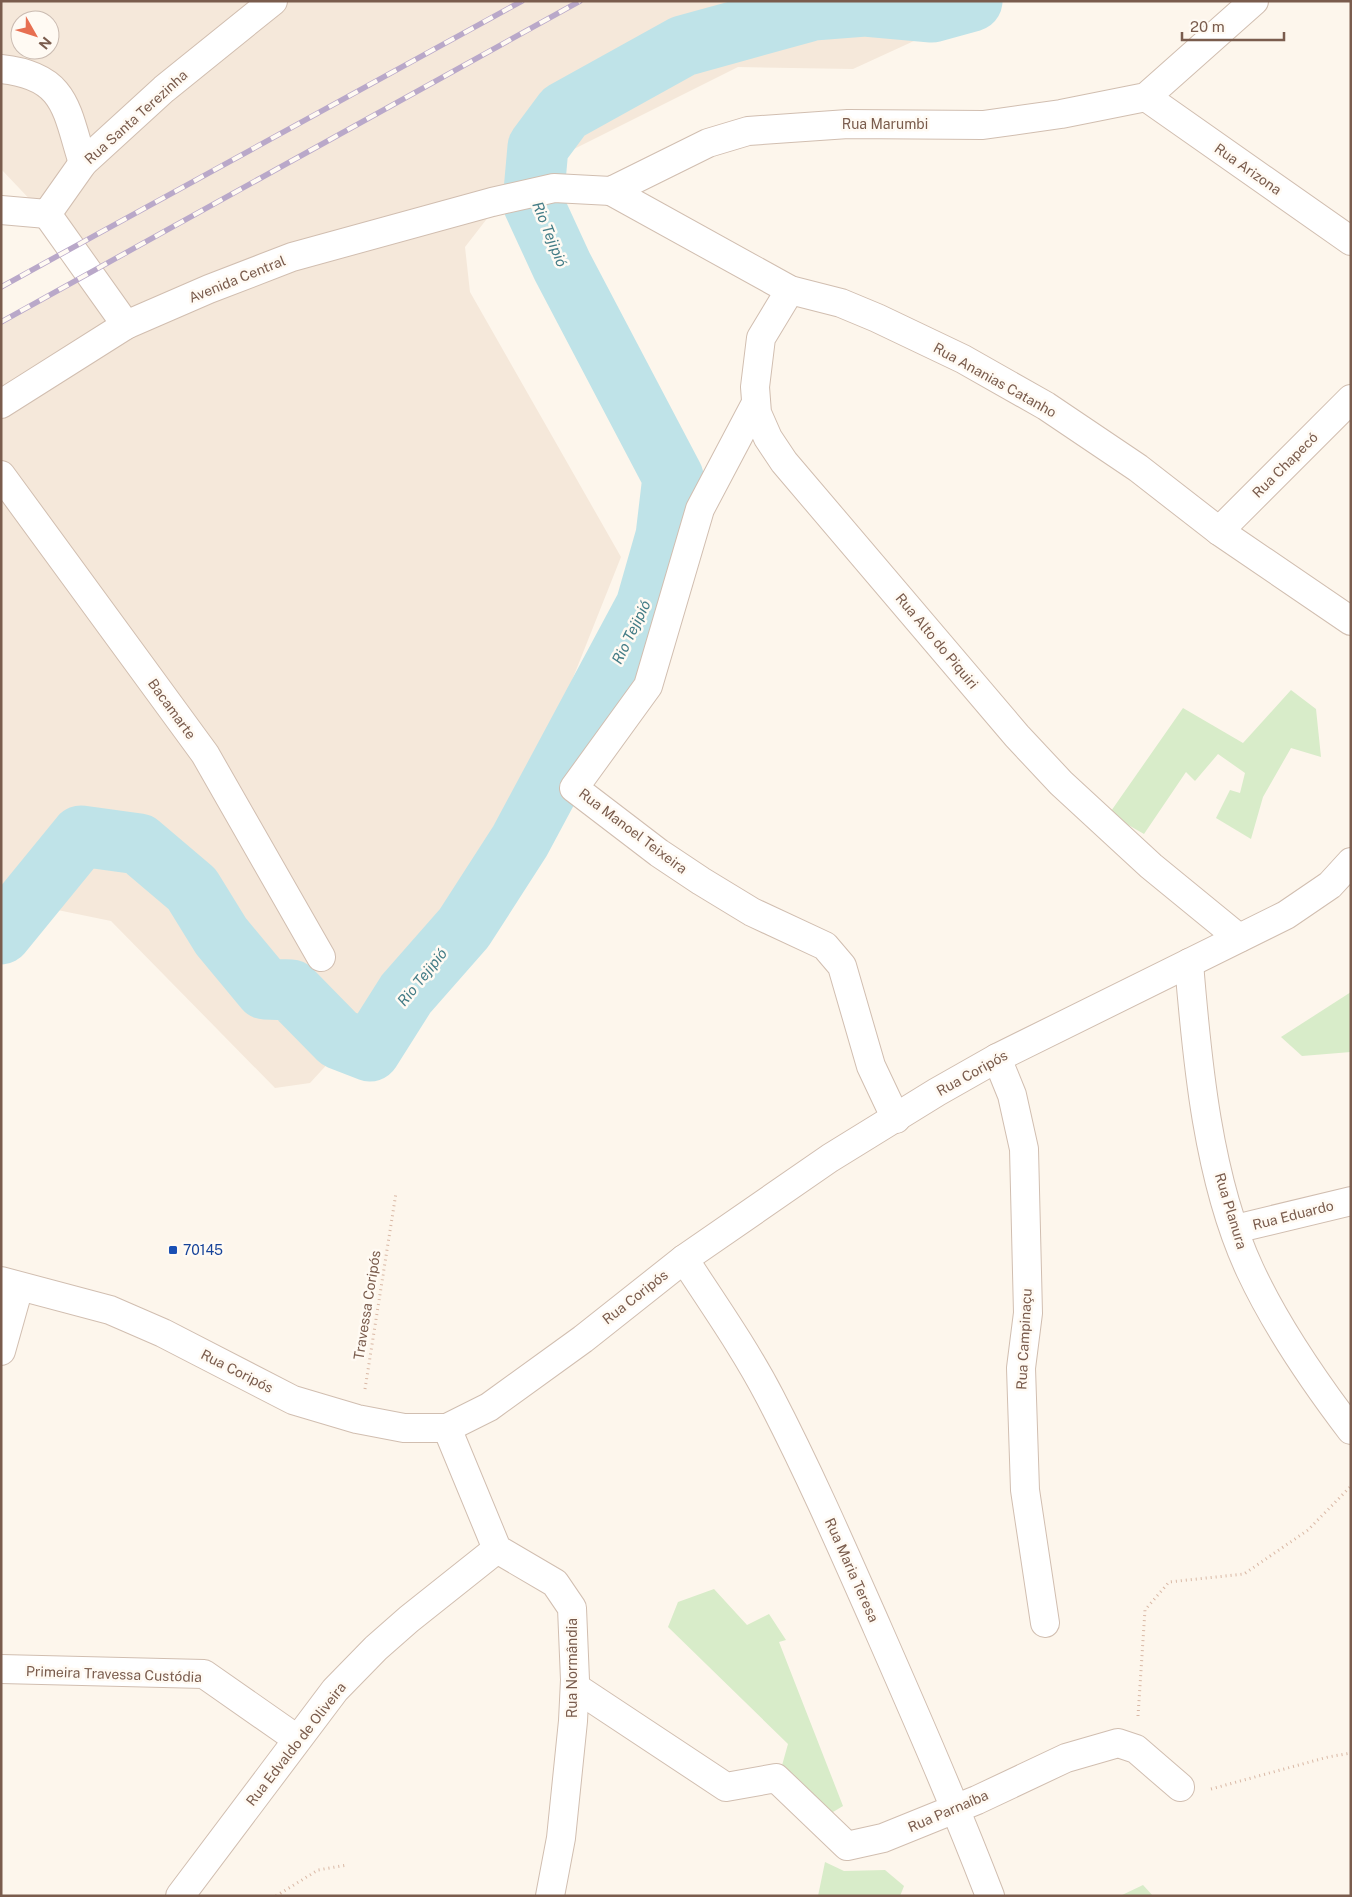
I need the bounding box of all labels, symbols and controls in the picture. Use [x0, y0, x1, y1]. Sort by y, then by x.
north arrow [10, 10, 60, 60]
scale bar [1182, 10, 1284, 42]
text: 20 m [1190, 18, 1225, 35]
text: N [35, 34, 55, 52]
street label: Rua Santa Terezinha [81, 67, 191, 167]
street label: Rua Marumbi [842, 116, 928, 132]
street label: Rua Arizona [1212, 140, 1284, 198]
water label: Rio Tejipió [529, 199, 571, 269]
street label: Avenida Central [186, 252, 288, 306]
street label: Rua Ananias Catanho [931, 339, 1059, 421]
street label: Rua Chapecó [1249, 429, 1321, 501]
street label: Rua Alto do Piquiri [892, 590, 982, 692]
water label: Rio Tejipió [608, 597, 654, 667]
street label: Bacamarte [145, 676, 199, 742]
street label: Rua Manoel Teixeira [576, 785, 690, 877]
water label: Rio Tejipió [394, 945, 450, 1009]
street label: Rua Coripós [934, 1047, 1010, 1099]
street label: Rua Planura [1212, 1171, 1250, 1251]
street label: Rua Eduardo [1251, 1197, 1335, 1233]
place label: 70145 [183, 1242, 223, 1258]
marker: 70145 [167, 1244, 179, 1256]
street label: Travessa Coripós [350, 1249, 384, 1361]
street label: Rua Coripós [599, 1267, 671, 1327]
street label: Rua Campinaçu [1013, 1288, 1035, 1390]
street label: Rua Coripós [198, 1346, 276, 1396]
street label: Rua Maria Teresa [822, 1516, 882, 1624]
street label: Rua Normândia [564, 1618, 580, 1718]
street label: Primeira Travessa Custódia [26, 1663, 202, 1685]
street label: Rua Edvaldo de Oliveira [243, 1679, 349, 1809]
street label: Rua Parnaíba [905, 1787, 991, 1835]

